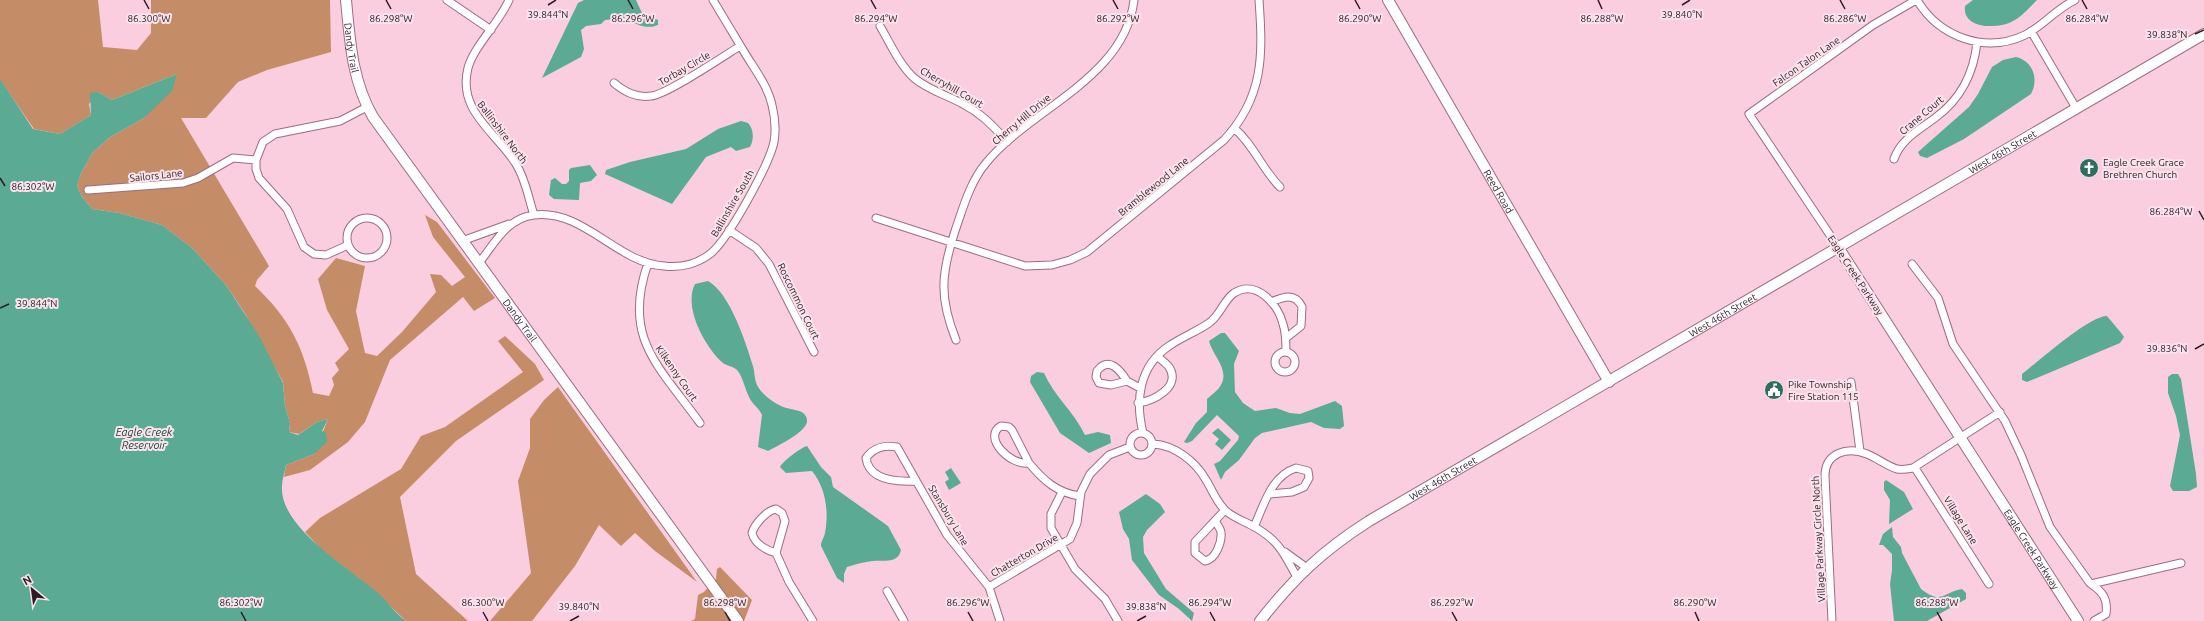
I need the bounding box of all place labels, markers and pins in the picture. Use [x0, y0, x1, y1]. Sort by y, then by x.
church icon: Eagle Creek Grace Brethren Church [2078, 157, 2100, 179]
place label: Eagle Creek Grace Brethren Church [2103, 157, 2184, 180]
public building icon: Pike Township Fire Station 115 [1763, 379, 1785, 401]
place label: Pike Township Fire Station 115 [1788, 379, 1859, 402]

